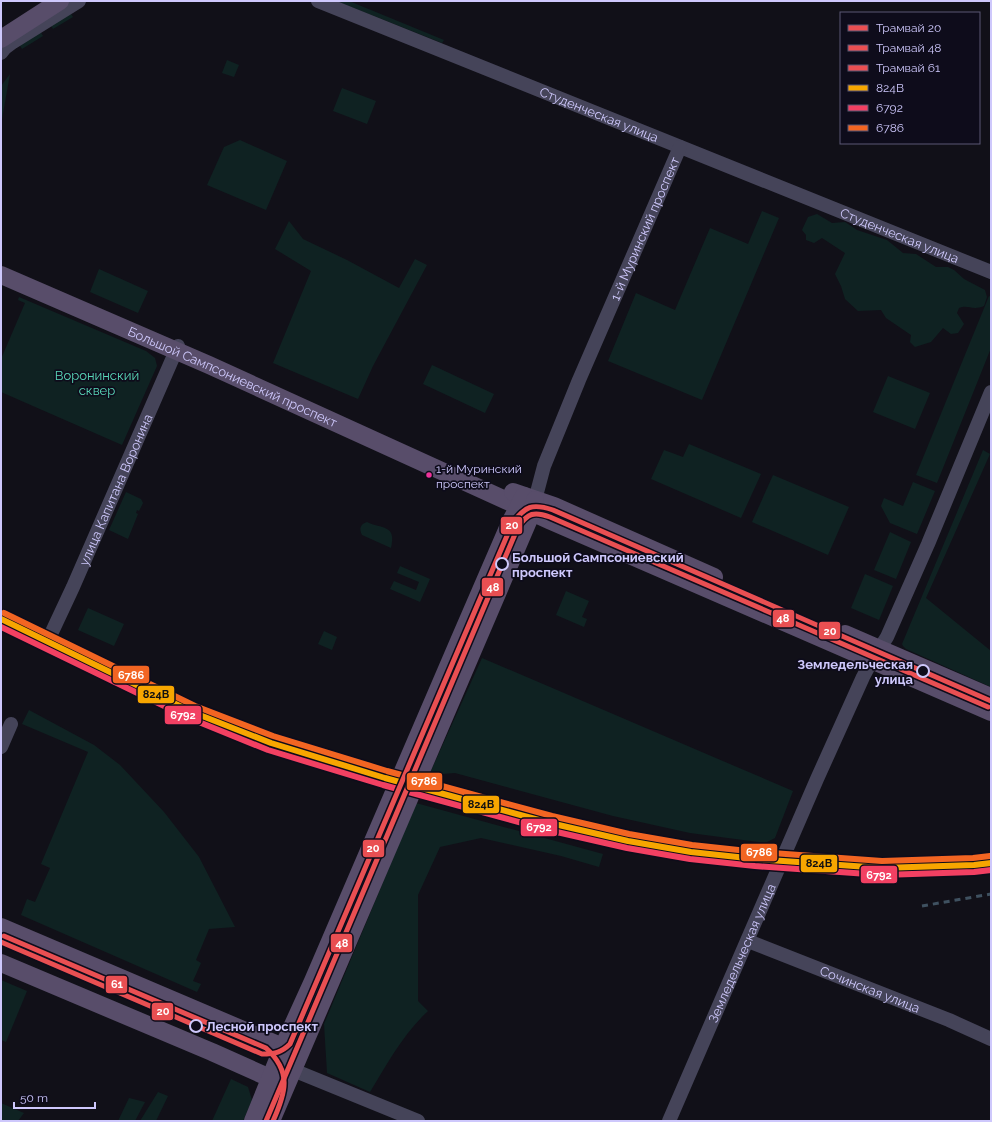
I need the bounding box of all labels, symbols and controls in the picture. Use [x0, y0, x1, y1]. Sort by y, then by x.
legend [840, 12, 980, 144]
text: Трамвай 20 [876, 21, 941, 35]
text: Трамвай 48 [876, 41, 941, 55]
text: Трамвай 61 [876, 61, 940, 75]
text: 824В [876, 81, 904, 95]
street label: Студенческая улица [537, 84, 660, 145]
text: 6792 [876, 101, 903, 115]
text: 6786 [876, 121, 904, 135]
street label: 1-й Муринский проспект [607, 155, 683, 303]
street label: Студенческая улица [838, 205, 961, 266]
street label: Большой Сампсониевский проспект [126, 324, 339, 430]
park label: Воронинский сквер [55, 368, 139, 398]
street label: улица Капитана Воронина [76, 412, 155, 568]
place label: 1-й Муринский проспект [436, 462, 522, 491]
marker: 1-й Муринский проспект [424, 470, 434, 480]
line badge: 20 [500, 516, 523, 535]
text: 20 [506, 519, 519, 532]
place label: Большой Сампсониевский проспект [512, 550, 684, 580]
marker: Большой Сампсониевский проспект [495, 557, 509, 571]
line badge: 48 [481, 577, 504, 597]
text: 48 [487, 581, 500, 594]
line badge: 48 [772, 609, 795, 628]
text: 48 [777, 612, 790, 625]
line badge: 20 [818, 621, 841, 640]
text: 20 [824, 625, 837, 638]
place label: Земледельческая улица [797, 657, 914, 687]
marker: Земледельческая улица [916, 664, 930, 678]
line badge: 6786 [112, 665, 150, 684]
text: 6786 [118, 669, 144, 682]
line badge: 824В [137, 685, 175, 704]
text: 824В [143, 688, 170, 701]
line badge: 6792 [164, 705, 202, 725]
text: 6792 [170, 709, 196, 722]
line badge: 6786 [406, 772, 443, 791]
text: 6786 [411, 775, 437, 788]
line badge: 824В [462, 795, 500, 814]
text: 824В [468, 798, 495, 811]
line badge: 6792 [520, 818, 558, 837]
text: 6792 [526, 821, 552, 834]
line badge: 20 [362, 839, 385, 858]
text: 20 [367, 842, 380, 855]
line badge: 6786 [740, 843, 778, 862]
text: 6786 [746, 846, 772, 859]
line badge: 824В [800, 854, 838, 873]
text: 824В [806, 857, 833, 870]
line badge: 6792 [860, 865, 898, 884]
text: 6792 [866, 869, 892, 882]
street label: Земледельческая улица [706, 882, 779, 1025]
line badge: 48 [330, 933, 353, 953]
text: 48 [336, 937, 349, 950]
street label: Сочинская улица [818, 963, 922, 1016]
line badge: 61 [105, 975, 128, 994]
text: 61 [111, 978, 124, 991]
line badge: 20 [151, 1002, 174, 1021]
text: 20 [157, 1005, 170, 1018]
marker: Лесной проспект [189, 1019, 203, 1033]
place label: Лесной проспект [206, 1019, 319, 1034]
scale bar [14, 1084, 95, 1110]
text: 50 m [20, 1091, 48, 1105]

